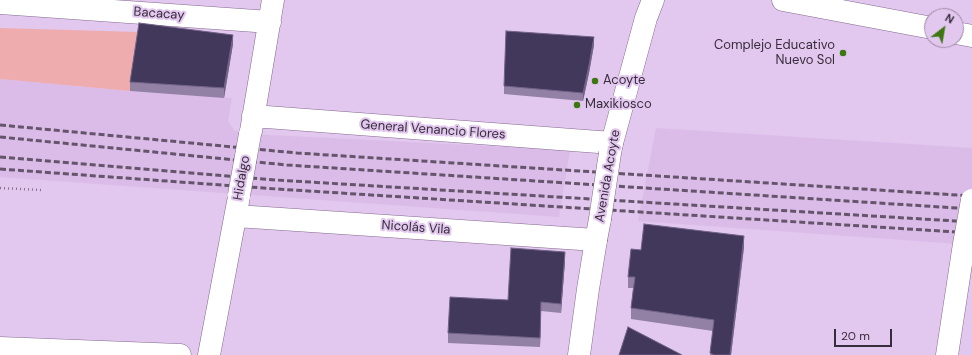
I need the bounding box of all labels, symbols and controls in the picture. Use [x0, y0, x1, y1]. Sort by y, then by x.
street label: Bacacay [133, 4, 185, 24]
north arrow [924, 8, 964, 48]
text: N [943, 11, 957, 27]
place label: Complejo Educativo Nuevo Sol [714, 38, 835, 69]
marker: Complejo Educativo Nuevo Sol [838, 48, 848, 58]
place label: Acoyte [603, 73, 645, 89]
marker: Acoyte [590, 76, 600, 86]
place label: Maxikiosco [585, 97, 652, 113]
marker: Maxikiosco [572, 100, 582, 110]
street label: General Venancio Flores [360, 117, 506, 143]
street label: Avenida Acoyte [592, 129, 624, 223]
street label: Hidalgo [230, 155, 254, 201]
street label: Nicolás Vila [381, 218, 451, 238]
scale bar [836, 321, 894, 347]
text: 20 m [841, 328, 870, 344]

